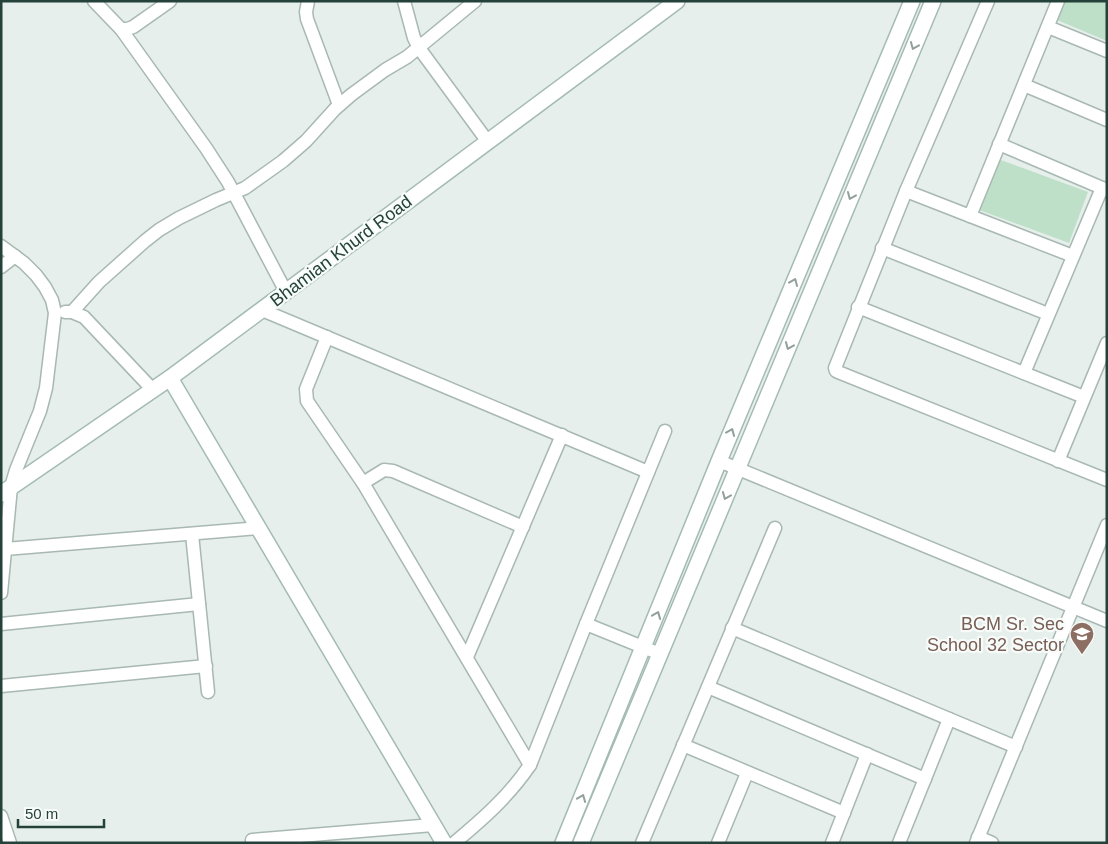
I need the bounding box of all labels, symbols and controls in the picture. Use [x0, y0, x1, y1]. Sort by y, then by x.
one-way arrow [910, 41, 920, 50]
street label: Bhamian Khurd Road [266, 191, 416, 311]
one-way arrow [847, 191, 858, 200]
one-way arrow [788, 278, 799, 287]
one-way arrow [784, 341, 795, 350]
one-way arrow [725, 428, 736, 437]
one-way arrow [722, 491, 733, 500]
one-way arrow [651, 611, 661, 620]
place label: BCM Sr. Sec School 32 Sector [927, 614, 1064, 655]
school or university icon: BCM Sr. Sec School 32 Sector [1069, 621, 1095, 655]
one-way arrow [576, 794, 586, 803]
scale bar [18, 796, 104, 828]
text: 50 m [25, 805, 58, 822]

